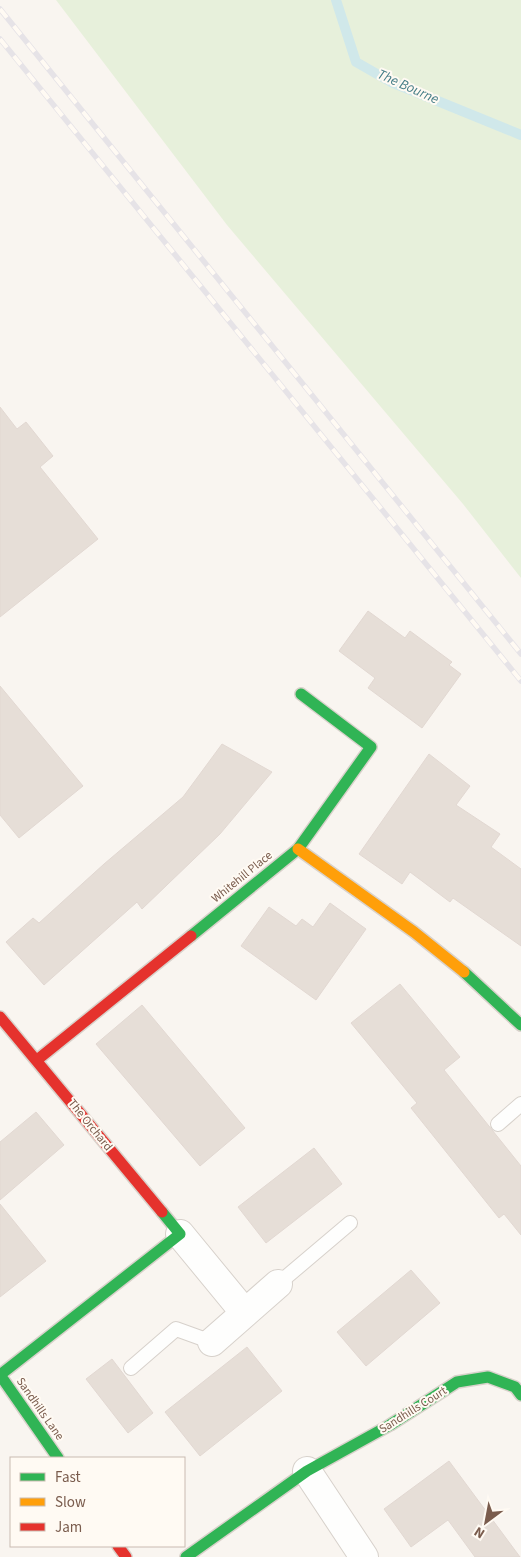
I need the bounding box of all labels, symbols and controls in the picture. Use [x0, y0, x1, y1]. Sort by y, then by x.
water label: The Bourne [374, 65, 442, 110]
street label: Whitehill Place [208, 847, 276, 907]
street label: The Orchard [64, 1096, 116, 1154]
street label: Sandhills Lane [12, 1374, 68, 1444]
street label: Sandhills Court [376, 1382, 450, 1438]
legend [10, 1457, 185, 1547]
text: Fast [55, 1467, 81, 1488]
text: Slow [55, 1492, 86, 1513]
north arrow [461, 1497, 511, 1547]
text: Jam [55, 1517, 82, 1538]
text: N [470, 1521, 489, 1543]

